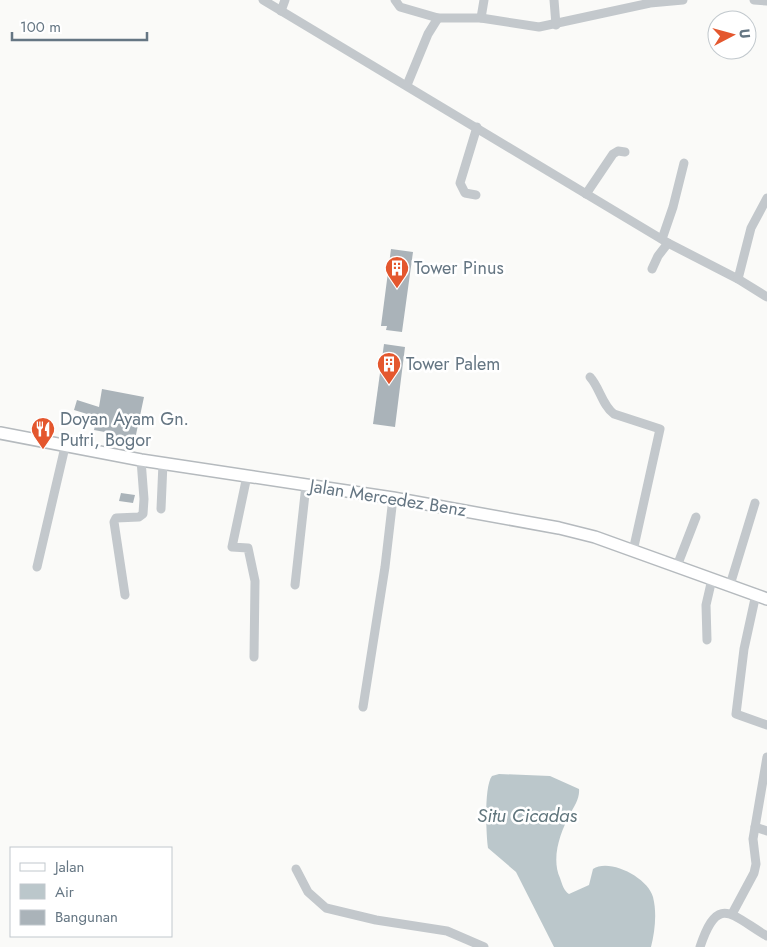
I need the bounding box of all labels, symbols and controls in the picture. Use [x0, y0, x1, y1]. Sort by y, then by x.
scale bar [12, 10, 148, 42]
north arrow [707, 10, 757, 60]
text: 100 m [20, 16, 61, 38]
text: U [734, 28, 755, 40]
building icon: Tower Pinus [384, 255, 410, 289]
place label: Tower Pinus [414, 255, 504, 281]
building icon: Tower Palem [376, 351, 402, 385]
place label: Tower Palem [406, 351, 500, 377]
place label: Doyan Ayam Gn. Putri, Bogor [60, 406, 189, 453]
restaurant icon: Doyan Ayam Gn. Putri, Bogor [30, 416, 56, 450]
street label: Jalan Mercedez Benz [306, 472, 469, 523]
water label: Situ Cicadas [477, 802, 578, 829]
legend [10, 847, 172, 937]
text: Jalan [53, 856, 84, 878]
text: Air [55, 881, 75, 903]
text: Bangunan [55, 906, 118, 928]

